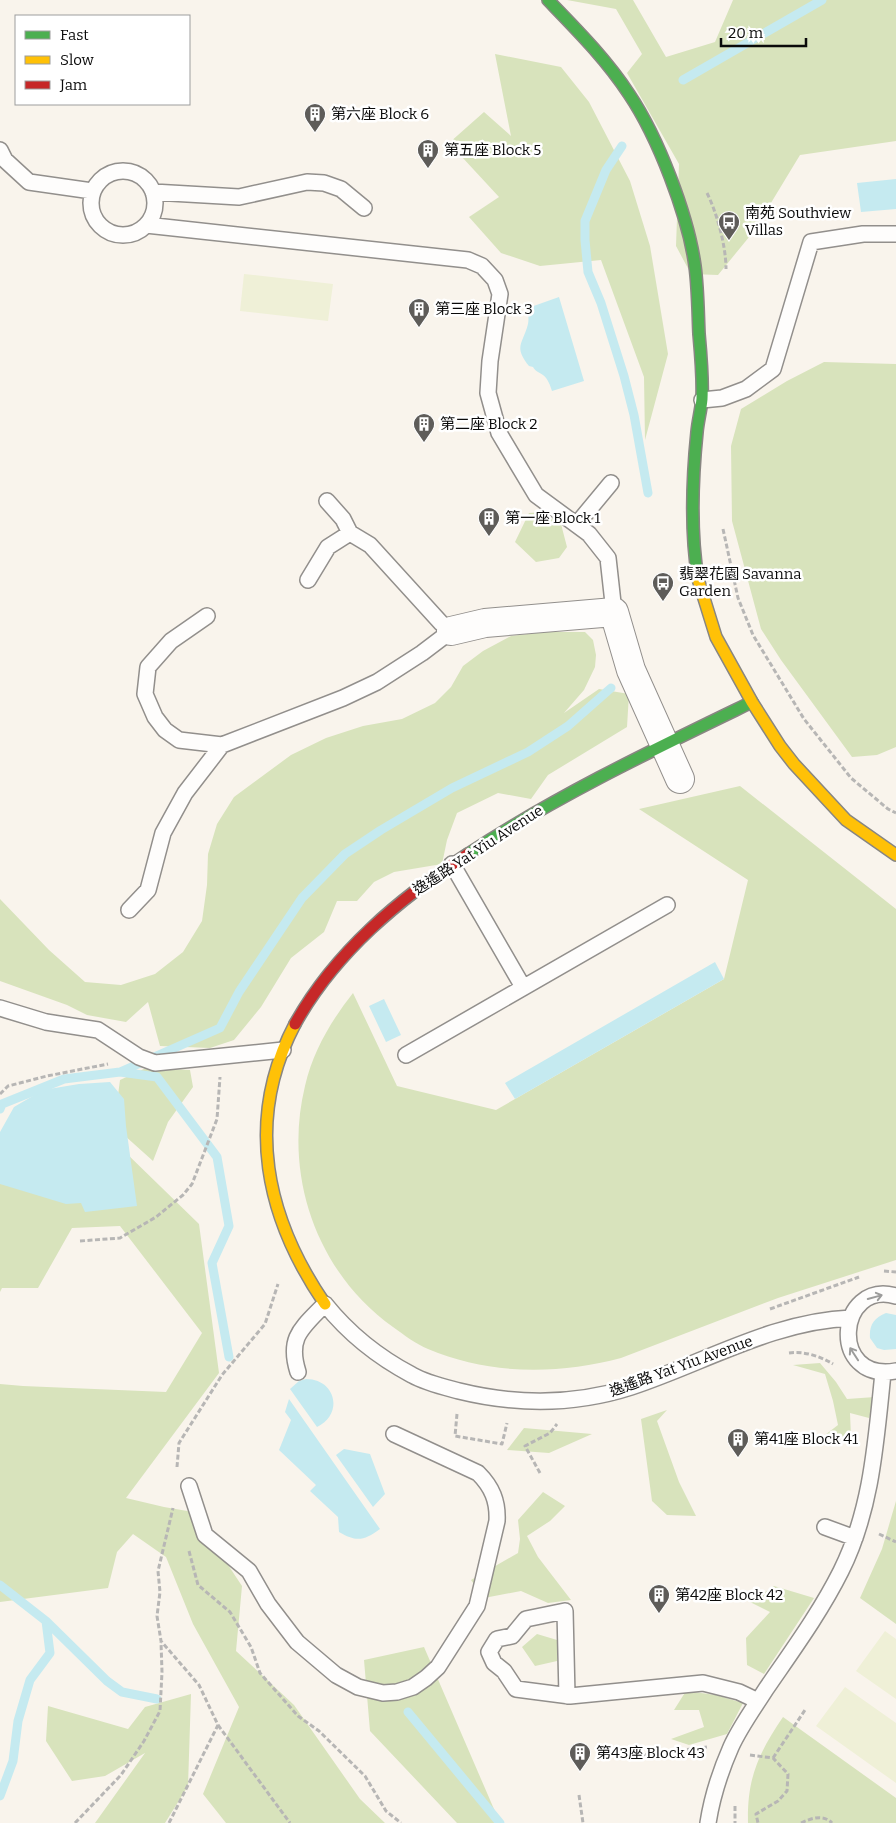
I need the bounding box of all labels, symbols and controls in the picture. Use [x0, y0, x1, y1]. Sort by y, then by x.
legend [15, 15, 190, 105]
scale bar [721, 15, 806, 47]
text: 20 m [728, 24, 764, 42]
text: Fast [60, 26, 89, 44]
text: Slow [60, 51, 95, 69]
text: Jam [59, 76, 88, 94]
building icon: 第六座 Block 6 [303, 102, 327, 133]
place label: 第六座 Block 6 [331, 105, 429, 123]
building icon: 第五座 Block 5 [416, 138, 440, 169]
place label: 第五座 Block 5 [444, 141, 541, 159]
place label: 南苑 Southview Villas [745, 204, 852, 239]
bus stop icon: 南苑 Southview Villas [717, 210, 741, 241]
building icon: 第三座 Block 3 [407, 297, 431, 328]
place label: 第三座 Block 3 [435, 300, 533, 318]
building icon: 第二座 Block 2 [412, 412, 436, 443]
place label: 第二座 Block 2 [440, 415, 538, 433]
building icon: 第一座 Block 1 [477, 506, 501, 537]
place label: 第一座 Block 1 [505, 509, 600, 527]
place label: 翡翠花園 Savanna Garden [679, 565, 802, 600]
bus stop icon: 翡翠花園 Savanna Garden [651, 571, 675, 602]
street label: 逸遙路 Yat Yiu Avenue [410, 801, 546, 899]
one-way arrow [867, 1292, 883, 1301]
street label: 逸遙路 Yat Yiu Avenue [607, 1332, 755, 1400]
one-way arrow [849, 1348, 859, 1362]
building icon: 第41座 Block 41 [726, 1427, 750, 1458]
place label: 第41座 Block 41 [754, 1430, 858, 1448]
building icon: 第42座 Block 42 [647, 1583, 671, 1614]
place label: 第42座 Block 42 [675, 1586, 783, 1604]
building icon: 第43座 Block 43 [568, 1741, 592, 1772]
place label: 第43座 Block 43 [596, 1744, 705, 1762]

